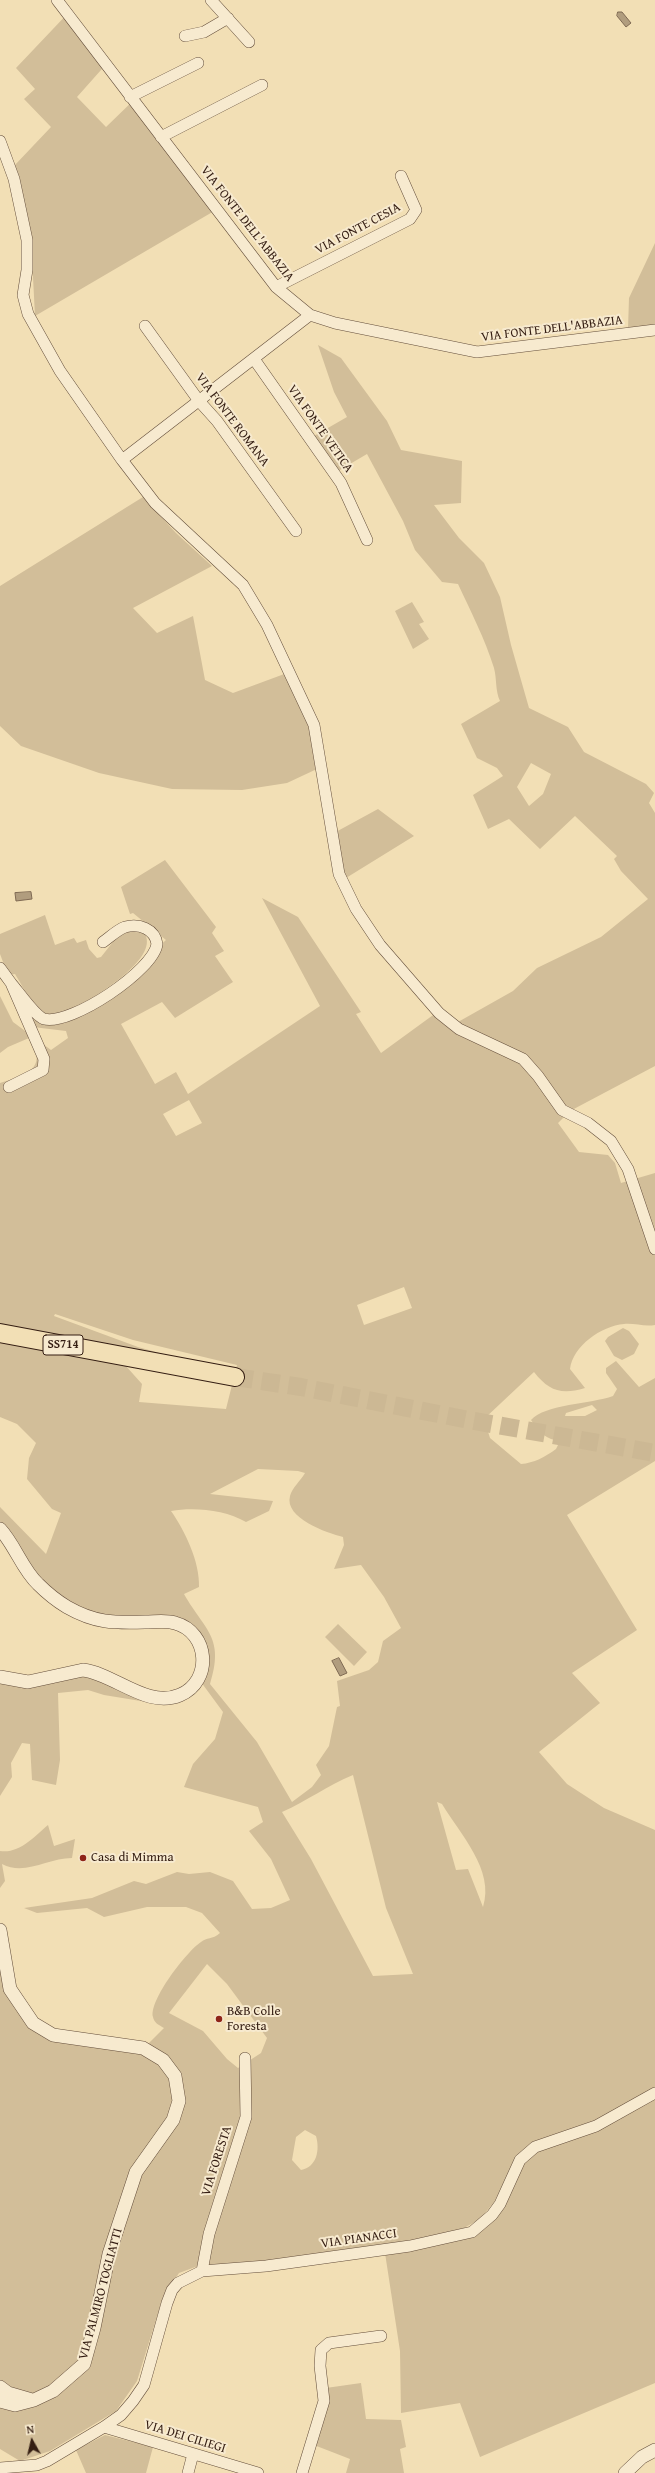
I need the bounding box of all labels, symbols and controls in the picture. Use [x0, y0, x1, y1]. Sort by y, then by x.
street label: VIA FONTE DELL'ABBAZIA [197, 163, 297, 285]
street label: VIA FONTE CESIA [313, 200, 403, 258]
street label: VIA FONTE DELL'ABBAZIA [480, 313, 624, 345]
street label: VIA FONTE ROMANA [192, 370, 272, 470]
street label: VIA FONTE VETICA [284, 382, 356, 476]
road number: SS714 [43, 1335, 83, 1355]
place label: Casa di Mimma [91, 1850, 174, 1866]
marker: Casa di Mimma [78, 1853, 88, 1863]
place label: B&B Colle Foresta [227, 2004, 280, 2035]
marker: B&B Colle Foresta [214, 2014, 224, 2024]
street label: VIA FORESTA [198, 2124, 236, 2198]
street label: VIA PALMIRO TOGLIATTI [76, 2226, 126, 2362]
street label: VIA PIANACCI [320, 2226, 398, 2252]
street label: VIA DEI CILIEGI [142, 2417, 228, 2457]
north arrow [12, 2421, 52, 2461]
text: N [26, 2421, 35, 2438]

